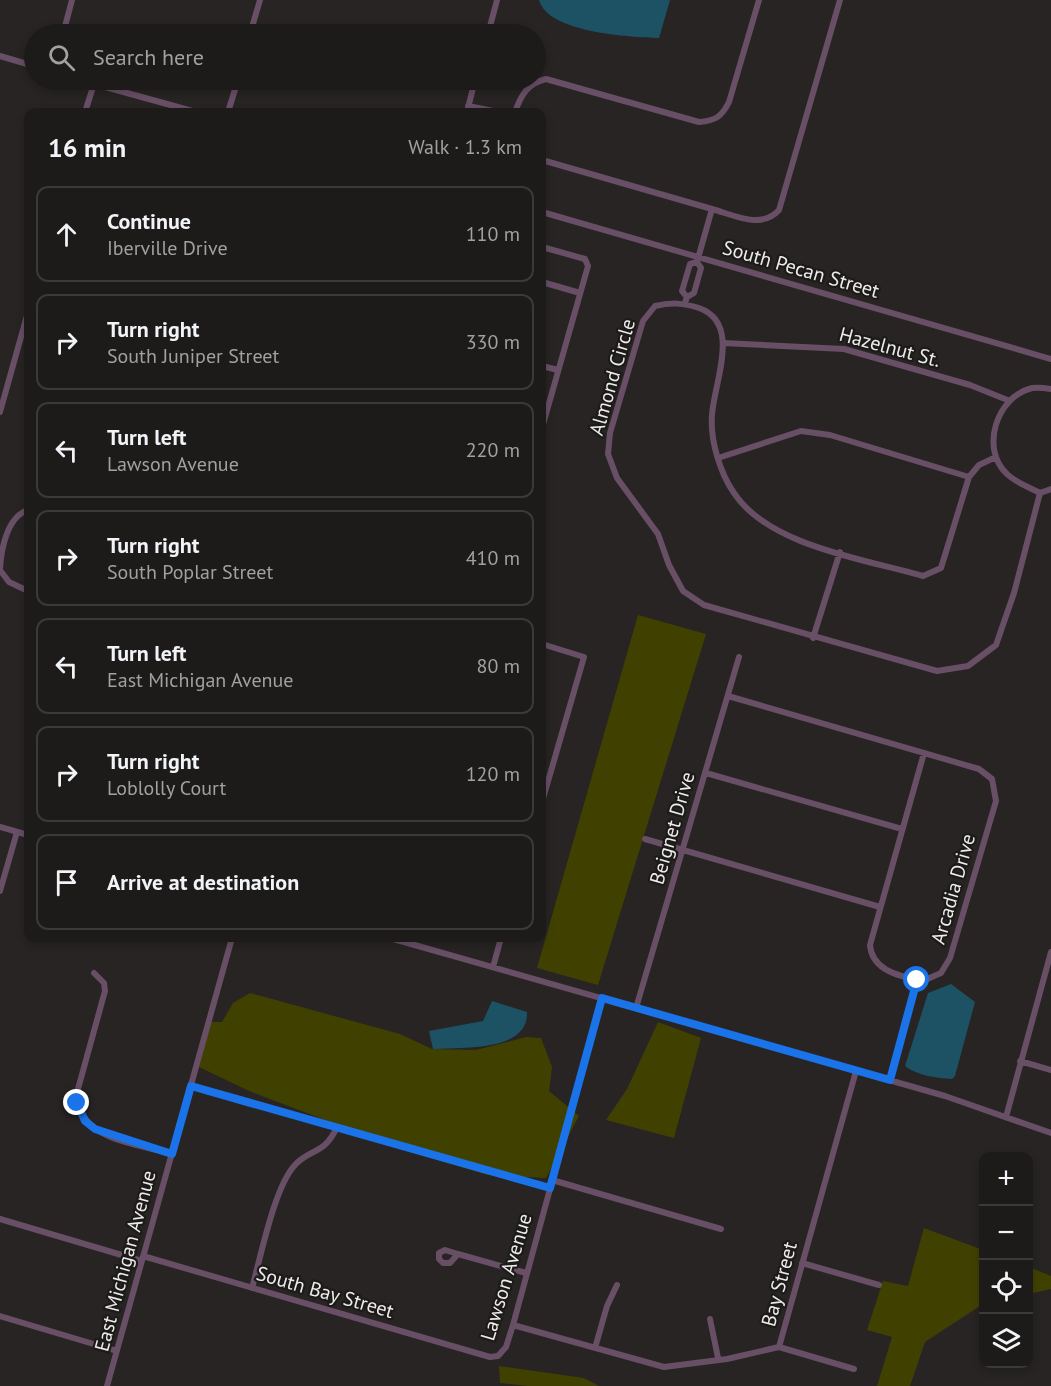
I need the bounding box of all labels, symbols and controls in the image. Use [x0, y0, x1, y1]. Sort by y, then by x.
search box [24, 24, 546, 90]
icon: search [45, 41, 78, 74]
text: Search here [93, 43, 204, 71]
text: 16 min [48, 131, 126, 164]
text: Walk · 1.3 km [408, 134, 522, 160]
text: Continue [107, 207, 191, 235]
icon: ahead [50, 218, 83, 251]
text: 110 m [466, 221, 520, 247]
street label: South Pecan Street [720, 234, 883, 304]
text: Iberville Drive [107, 235, 228, 261]
text: Turn right [107, 315, 199, 343]
street label: Almond Circle [583, 316, 641, 438]
street label: Hazelnut St. [836, 321, 944, 373]
icon: right [50, 326, 83, 359]
text: 330 m [466, 329, 520, 355]
text: South Juniper Street [107, 343, 279, 369]
text: Turn left [107, 423, 187, 451]
icon: left [50, 434, 83, 467]
text: 220 m [466, 437, 520, 463]
text: Lawson Avenue [107, 451, 239, 477]
text: Turn right [107, 531, 199, 559]
icon: right [50, 542, 83, 575]
text: 410 m [466, 545, 520, 571]
text: South Poplar Street [107, 559, 273, 585]
text: Turn left [107, 639, 187, 667]
icon: left [50, 650, 83, 683]
text: 80 m [477, 653, 520, 679]
text: East Michigan Avenue [107, 667, 293, 693]
text: Turn right [107, 747, 199, 775]
icon: right [50, 758, 83, 791]
text: 120 m [466, 761, 520, 787]
street label: Beignet Drive [644, 769, 700, 887]
text: Loblolly Court [107, 775, 226, 801]
street label: Arcadia Drive [925, 831, 981, 947]
icon: arrive [50, 866, 83, 899]
text: Arrive at destination [107, 868, 299, 896]
route start [903, 966, 929, 992]
route end [63, 1089, 89, 1115]
map controls [979, 1152, 1033, 1368]
button: + [979, 1152, 1033, 1206]
street label: East Michigan Avenue [88, 1168, 162, 1354]
button: − [979, 1206, 1033, 1260]
street label: Lawson Avenue [474, 1210, 538, 1344]
street label: Bay Street [755, 1239, 803, 1329]
street label: South Bay Street [253, 1260, 397, 1324]
button: locate [979, 1260, 1033, 1314]
button: layers [979, 1314, 1033, 1368]

